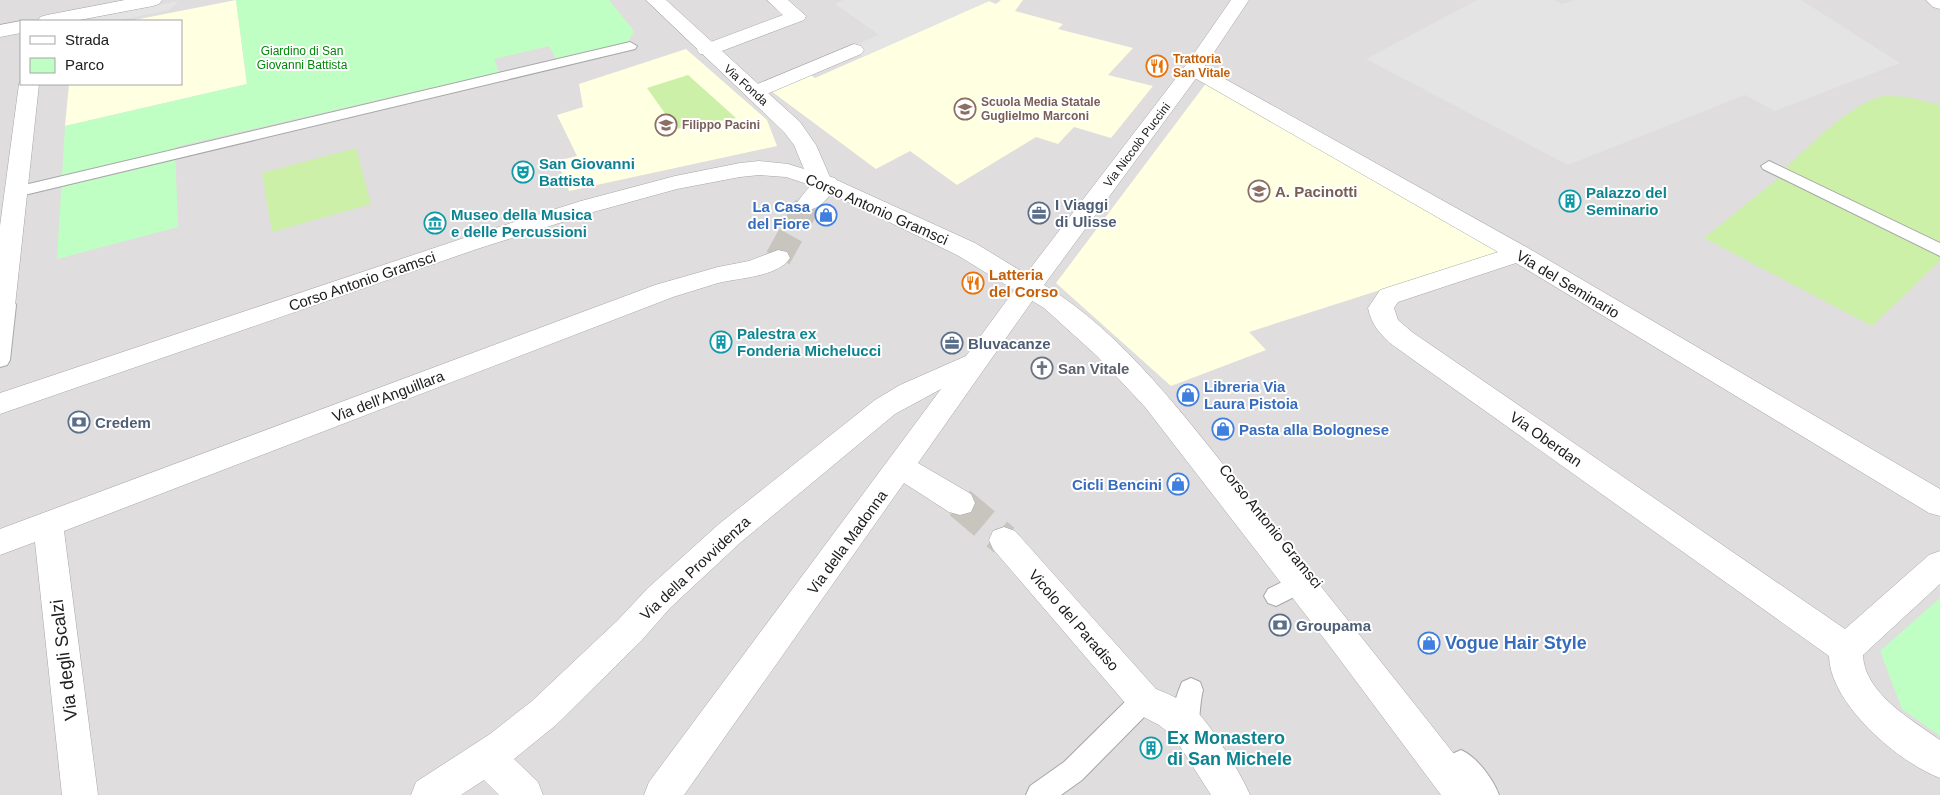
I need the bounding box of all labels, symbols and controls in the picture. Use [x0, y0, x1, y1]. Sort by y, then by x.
legend [20, 20, 182, 85]
text: Strada [65, 31, 110, 48]
park label: Giardino di San Giovanni Battista [257, 44, 348, 72]
place label: Trattoria San Vitale [1173, 52, 1230, 80]
restaurant icon: Trattoria San Vitale [1145, 54, 1169, 78]
text: Parco [65, 56, 104, 73]
street label: Via Fonda [721, 62, 771, 109]
place label: Scuola Media Statale Guglielmo Marconi [981, 95, 1101, 123]
school or university icon: Scuola Media Statale Guglielmo Marconi [953, 97, 977, 121]
street label: Via Niccolò Puccini [1101, 100, 1173, 190]
school or university icon: Filippo Pacini [654, 113, 678, 137]
place label: Filippo Pacini [682, 118, 760, 132]
place label: San Giovanni Battista [539, 155, 635, 189]
theatre icon: San Giovanni Battista [511, 160, 535, 184]
street label: Corso Antonio Gramsci [803, 170, 951, 248]
school or university icon: A. Pacinotti [1247, 179, 1271, 203]
place label: A. Pacinotti [1275, 183, 1358, 200]
place label: Palazzo del Seminario [1586, 184, 1667, 218]
building icon: Palazzo del Seminario [1558, 189, 1582, 213]
place label: I Viaggi di Ulisse [1055, 196, 1117, 230]
place label: La Casa del Fiore [747, 198, 811, 232]
office icon: I Viaggi di Ulisse [1027, 201, 1051, 225]
shop icon: La Casa del Fiore [814, 203, 838, 227]
place label: Museo della Musica e delle Percussioni [451, 206, 593, 240]
museum icon: Museo della Musica e delle Percussioni [423, 211, 447, 235]
street label: Via del Seminario [1513, 247, 1623, 321]
street label: Corso Antonio Gramsci [286, 248, 438, 314]
place label: Latteria del Corso [989, 266, 1058, 300]
restaurant icon: Latteria del Corso [961, 271, 985, 295]
place label: Palestra ex Fonderia Michelucci [737, 325, 881, 359]
building icon: Palestra ex Fonderia Michelucci [709, 330, 733, 354]
office icon: Bluvacanze [940, 331, 964, 355]
place label: Bluvacanze [968, 335, 1051, 352]
church icon: San Vitale [1030, 356, 1054, 380]
place label: San Vitale [1058, 360, 1129, 377]
street label: Via dell'Anguillara [330, 367, 447, 425]
place label: Libreria Via Laura Pistoia [1204, 378, 1299, 412]
shop icon: Libreria Via Laura Pistoia [1176, 383, 1200, 407]
street label: Via Oberdan [1507, 408, 1585, 470]
bank icon: Credem [67, 410, 91, 434]
place label: Credem [95, 414, 151, 431]
shop icon: Pasta alla Bolognese [1211, 417, 1235, 441]
place label: Pasta alla Bolognese [1239, 421, 1389, 438]
street label: Corso Antonio Gramsci [1216, 461, 1326, 591]
shop icon: Cicli Bencini [1166, 472, 1190, 496]
place label: Cicli Bencini [1072, 476, 1162, 493]
street label: Via della Madonna [804, 486, 891, 597]
street label: Via della Provvidenza [637, 512, 754, 623]
street label: Vicolo del Paradiso [1026, 566, 1122, 674]
street label: Via degli Scalzi [47, 598, 81, 722]
bank icon: Groupama [1268, 613, 1292, 637]
place label: Groupama [1296, 617, 1372, 634]
shop icon: Vogue Hair Style [1417, 631, 1441, 655]
place label: Vogue Hair Style [1445, 633, 1587, 653]
place label: Ex Monastero di San Michele [1167, 728, 1292, 769]
building icon: Ex Monastero di San Michele [1139, 736, 1163, 760]

